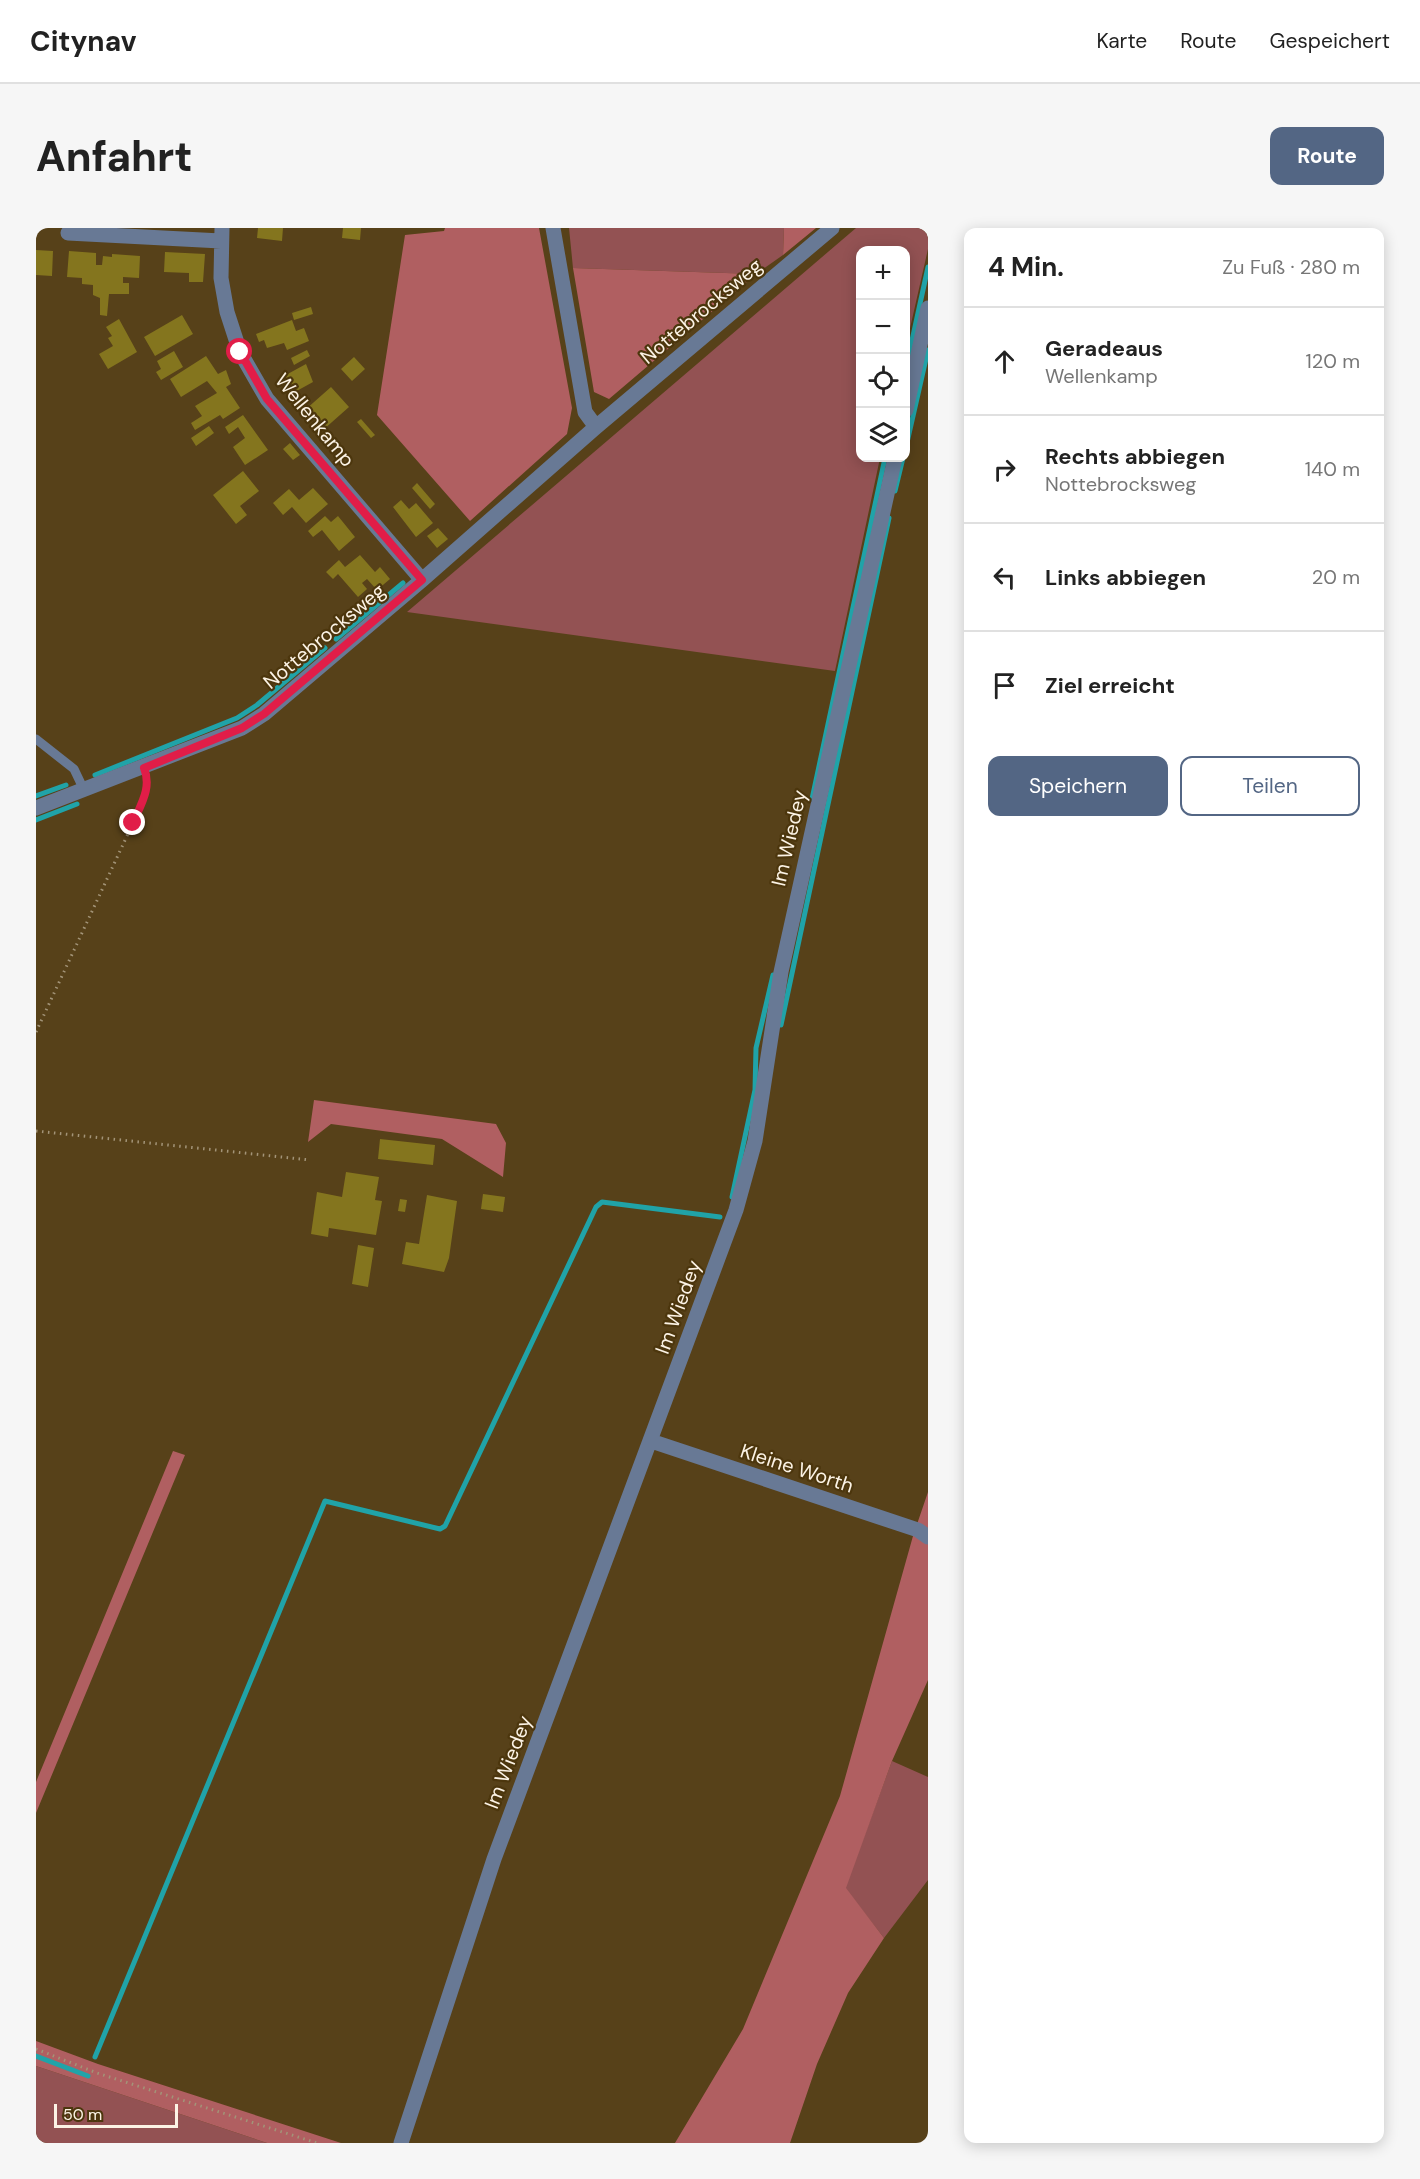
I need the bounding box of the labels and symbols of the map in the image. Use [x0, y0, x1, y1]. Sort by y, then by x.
street label: Nottebrocksweg [635, 252, 767, 370]
route start [226, 338, 252, 364]
street label: Wellenkamp [269, 368, 361, 472]
street label: Nottebrocksweg [258, 577, 390, 695]
street label: Im Wiedey [765, 787, 813, 889]
route end [119, 809, 145, 835]
street label: Im Wiedey [649, 1257, 707, 1357]
street label: Kleine Worth [737, 1437, 857, 1499]
street label: Im Wiedey [478, 1712, 538, 1812]
scale bar [54, 2101, 178, 2128]

